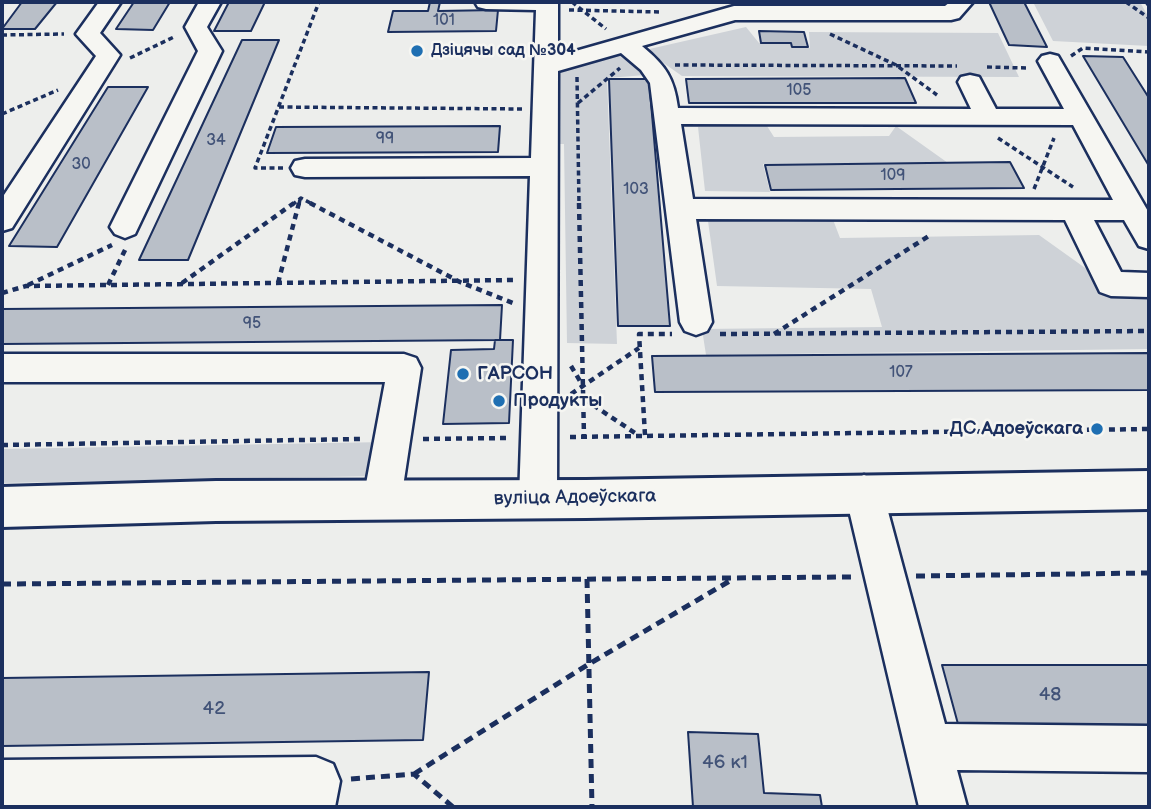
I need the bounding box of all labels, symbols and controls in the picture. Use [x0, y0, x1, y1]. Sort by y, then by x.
house number: 101 [433, 11, 455, 31]
place label: Дзіцячы сад №304 [431, 41, 576, 61]
marker: Дзіцячы сад №304 [409, 43, 425, 59]
house number: 105 [787, 81, 811, 101]
house number: 99 [376, 129, 394, 149]
house number: 34 [206, 131, 226, 151]
house number: 30 [71, 155, 91, 175]
house number: 109 [881, 166, 905, 186]
house number: 103 [623, 180, 649, 200]
house number: 95 [243, 314, 261, 334]
place label: ГАРСОН [477, 363, 553, 385]
house number: 107 [889, 363, 913, 383]
marker: ГАРСОН [455, 366, 471, 382]
place label: Продукты [513, 390, 602, 412]
marker: Продукты [491, 393, 507, 409]
place label: ДС Адоеўскага [950, 418, 1083, 440]
marker: ДС Адоеўскага [1089, 421, 1105, 437]
street label: вуліца Адоеўскага [494, 485, 656, 511]
house number: 48 [1039, 684, 1061, 706]
house number: 42 [203, 698, 225, 720]
house number: 46 к1 [702, 752, 748, 774]

